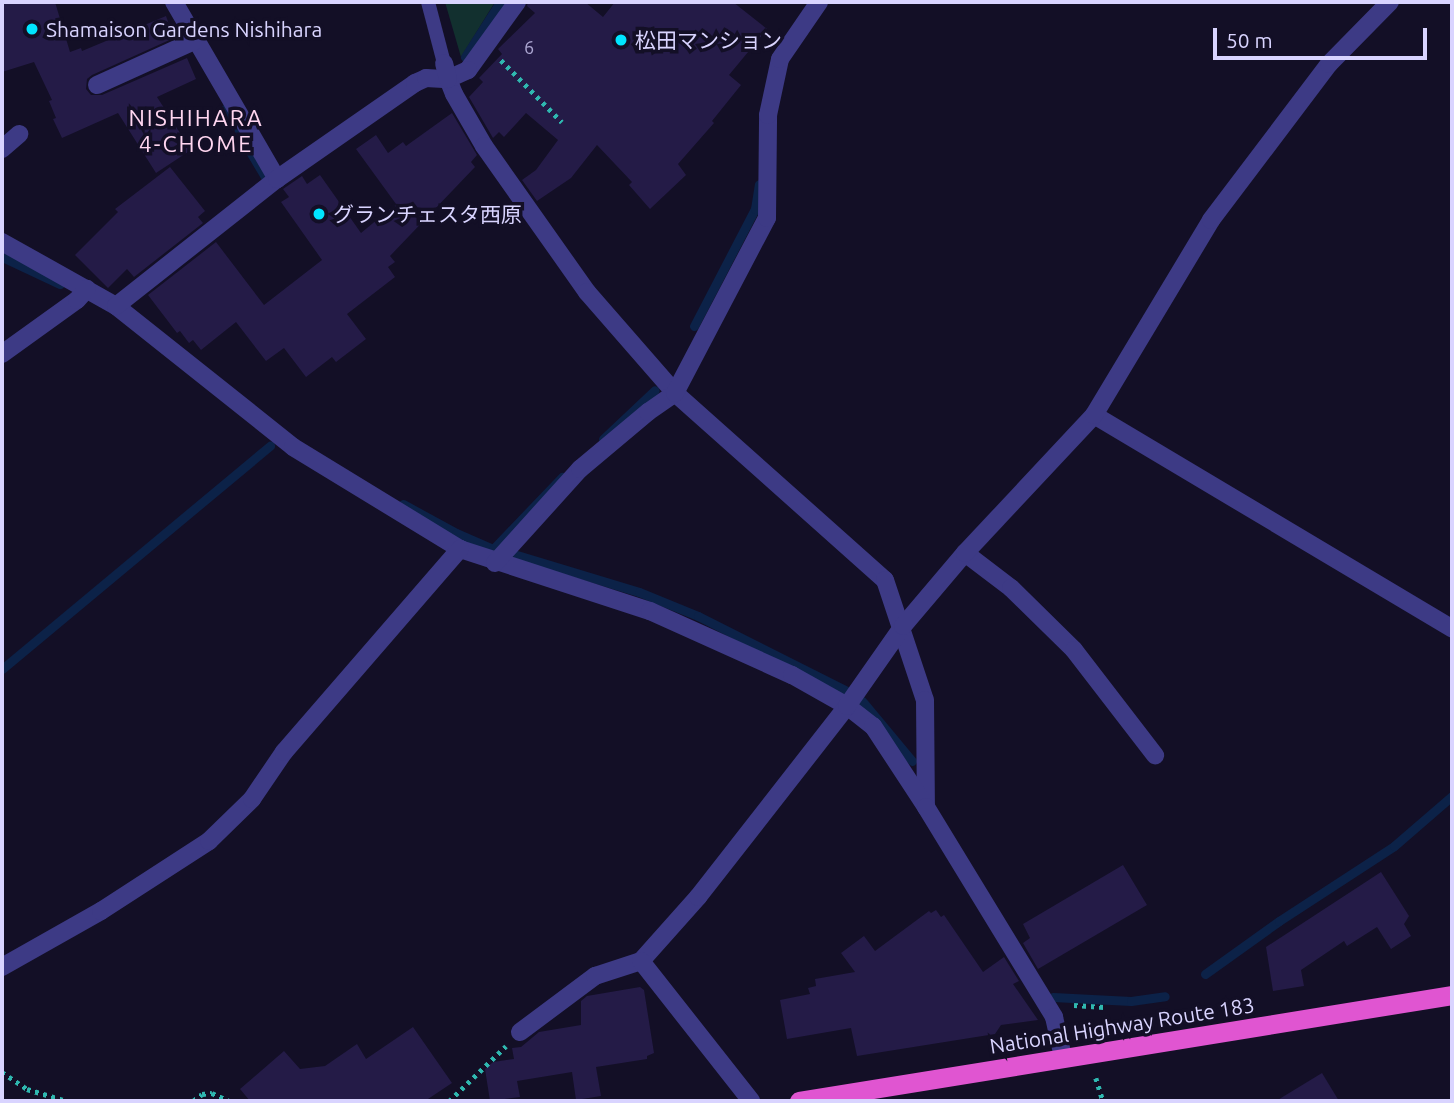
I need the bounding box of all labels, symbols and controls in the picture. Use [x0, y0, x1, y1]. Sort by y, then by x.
scale bar [1216, 14, 1430, 58]
place label: Shamaison Gardens Nishihara [46, 16, 322, 42]
marker: Shamaison Gardens Nishihara [24, 21, 40, 37]
place label: 松田マンション [635, 27, 782, 53]
text: 50 m [1226, 28, 1273, 52]
marker: 松田マンション [613, 32, 629, 48]
house number: 6 [524, 36, 534, 58]
district label: NISHIHARA 4-CHOME [130, 104, 262, 158]
place label: グランチェスタ西原 [333, 201, 522, 227]
marker: グランチェスタ西原 [311, 206, 327, 222]
street label: National Highway Route 183 [988, 992, 1256, 1058]

